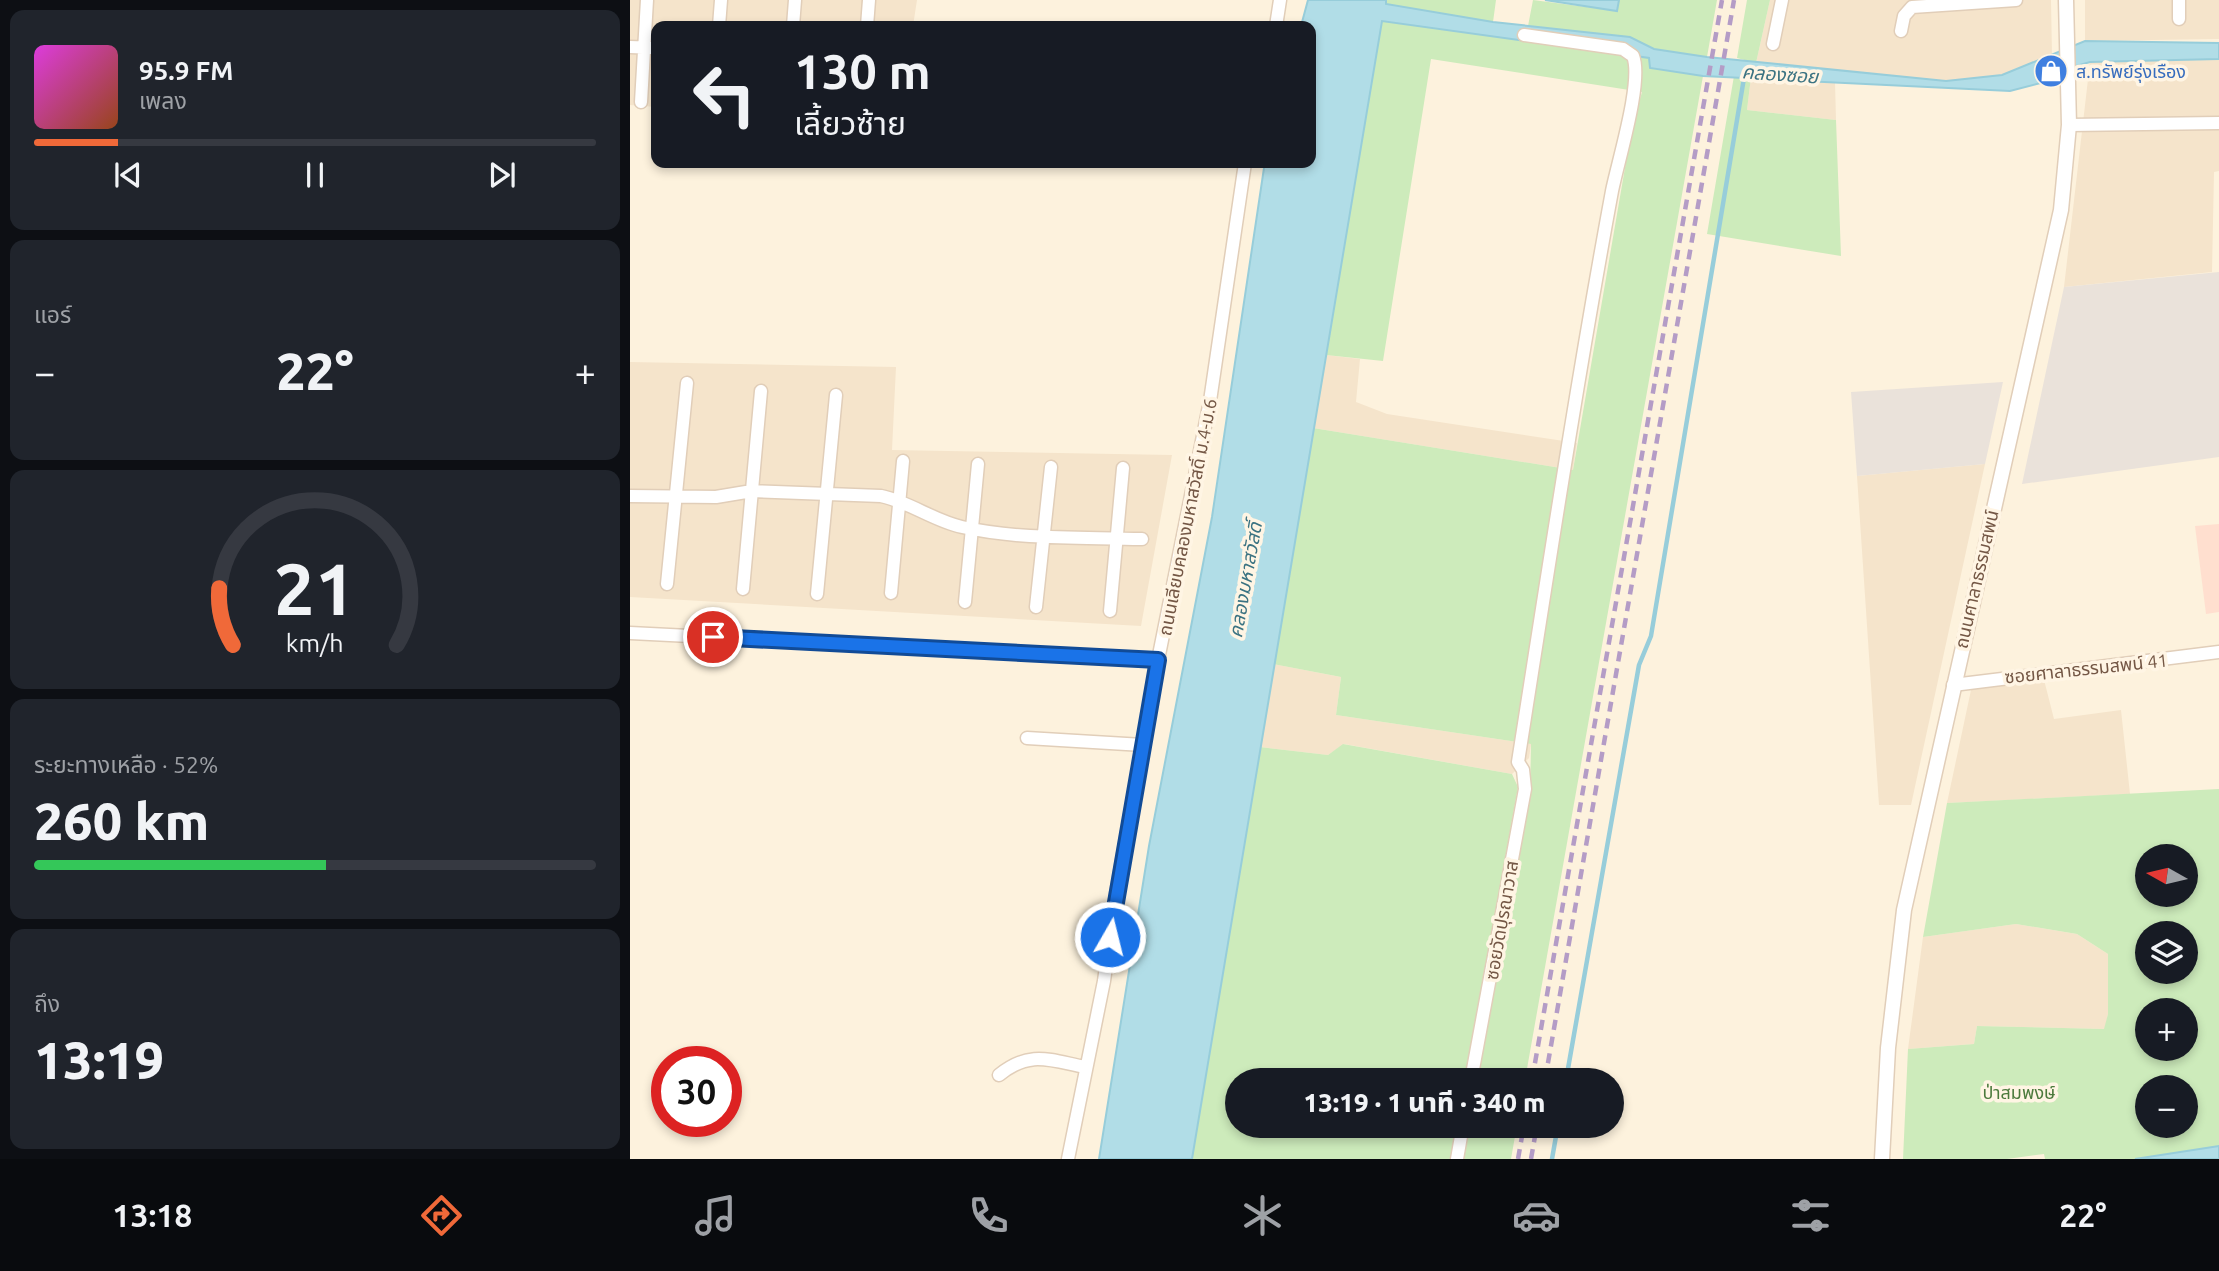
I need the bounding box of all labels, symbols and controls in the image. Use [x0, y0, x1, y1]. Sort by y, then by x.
text: 130 m [794, 43, 931, 98]
icon: left [679, 49, 770, 140]
shop icon: ส.ทรัพย์รุ่งเรือง [2032, 52, 2070, 90]
text: 95.9 FM [139, 56, 233, 85]
water label: คลองซอย [1741, 60, 1821, 88]
place label: ส.ทรัพย์รุ่งเรือง [2076, 61, 2186, 83]
text: เพลง [139, 88, 187, 113]
text: เลี้ยวซ้าย [794, 105, 906, 141]
icon: previous [109, 156, 147, 194]
icon: pause [296, 156, 334, 194]
icon: next [483, 156, 521, 194]
text: แอร์ [34, 302, 71, 327]
text: 22° [276, 342, 354, 400]
text: − [34, 351, 55, 393]
text: + [575, 351, 596, 393]
street label: ถนนเลียบคลองมหาสวัสดิ์ ม.4-ม.6 [1154, 397, 1220, 637]
street label: ถนนศาลาธรรมสพน์ [1950, 508, 2002, 650]
water label: คลองมหาสวัสดิ์ [1224, 516, 1267, 639]
text: 21 [274, 548, 356, 630]
pin [683, 607, 743, 667]
icon: arrive [694, 618, 732, 656]
text: km/h [286, 629, 344, 657]
street label: ซอยศาลาธรรมสพน์ 41 [2003, 649, 2169, 687]
text: ระยะทางเหลือ · 52% [34, 752, 218, 777]
text: 260 km [34, 792, 209, 850]
north arrow [2135, 844, 2198, 906]
map controls [2135, 844, 2198, 1138]
street label: ซอยวัดปุรณาวาส [1481, 859, 1523, 982]
position arrow [1073, 900, 1147, 974]
button: layers [2135, 921, 2198, 984]
text: ถึง [34, 991, 60, 1016]
button: + [2135, 998, 2198, 1061]
text: 13:19 [34, 1031, 164, 1089]
speed limit sign: 30 [651, 1046, 742, 1137]
button: − [2135, 1075, 2198, 1138]
park label: ป่าสมพงษ์ [1982, 1082, 2056, 1102]
text: 13:19 · 1 นาที · 340 m [1304, 1088, 1545, 1117]
icon: directions [417, 1191, 466, 1240]
icon: music [691, 1191, 740, 1240]
icon: phone [964, 1191, 1013, 1240]
icon: climate [1238, 1191, 1287, 1240]
icon: car [1512, 1191, 1561, 1240]
icon: filters [1786, 1191, 1835, 1240]
text: 13:18 [112, 1197, 192, 1233]
text: 22° [2059, 1197, 2107, 1233]

